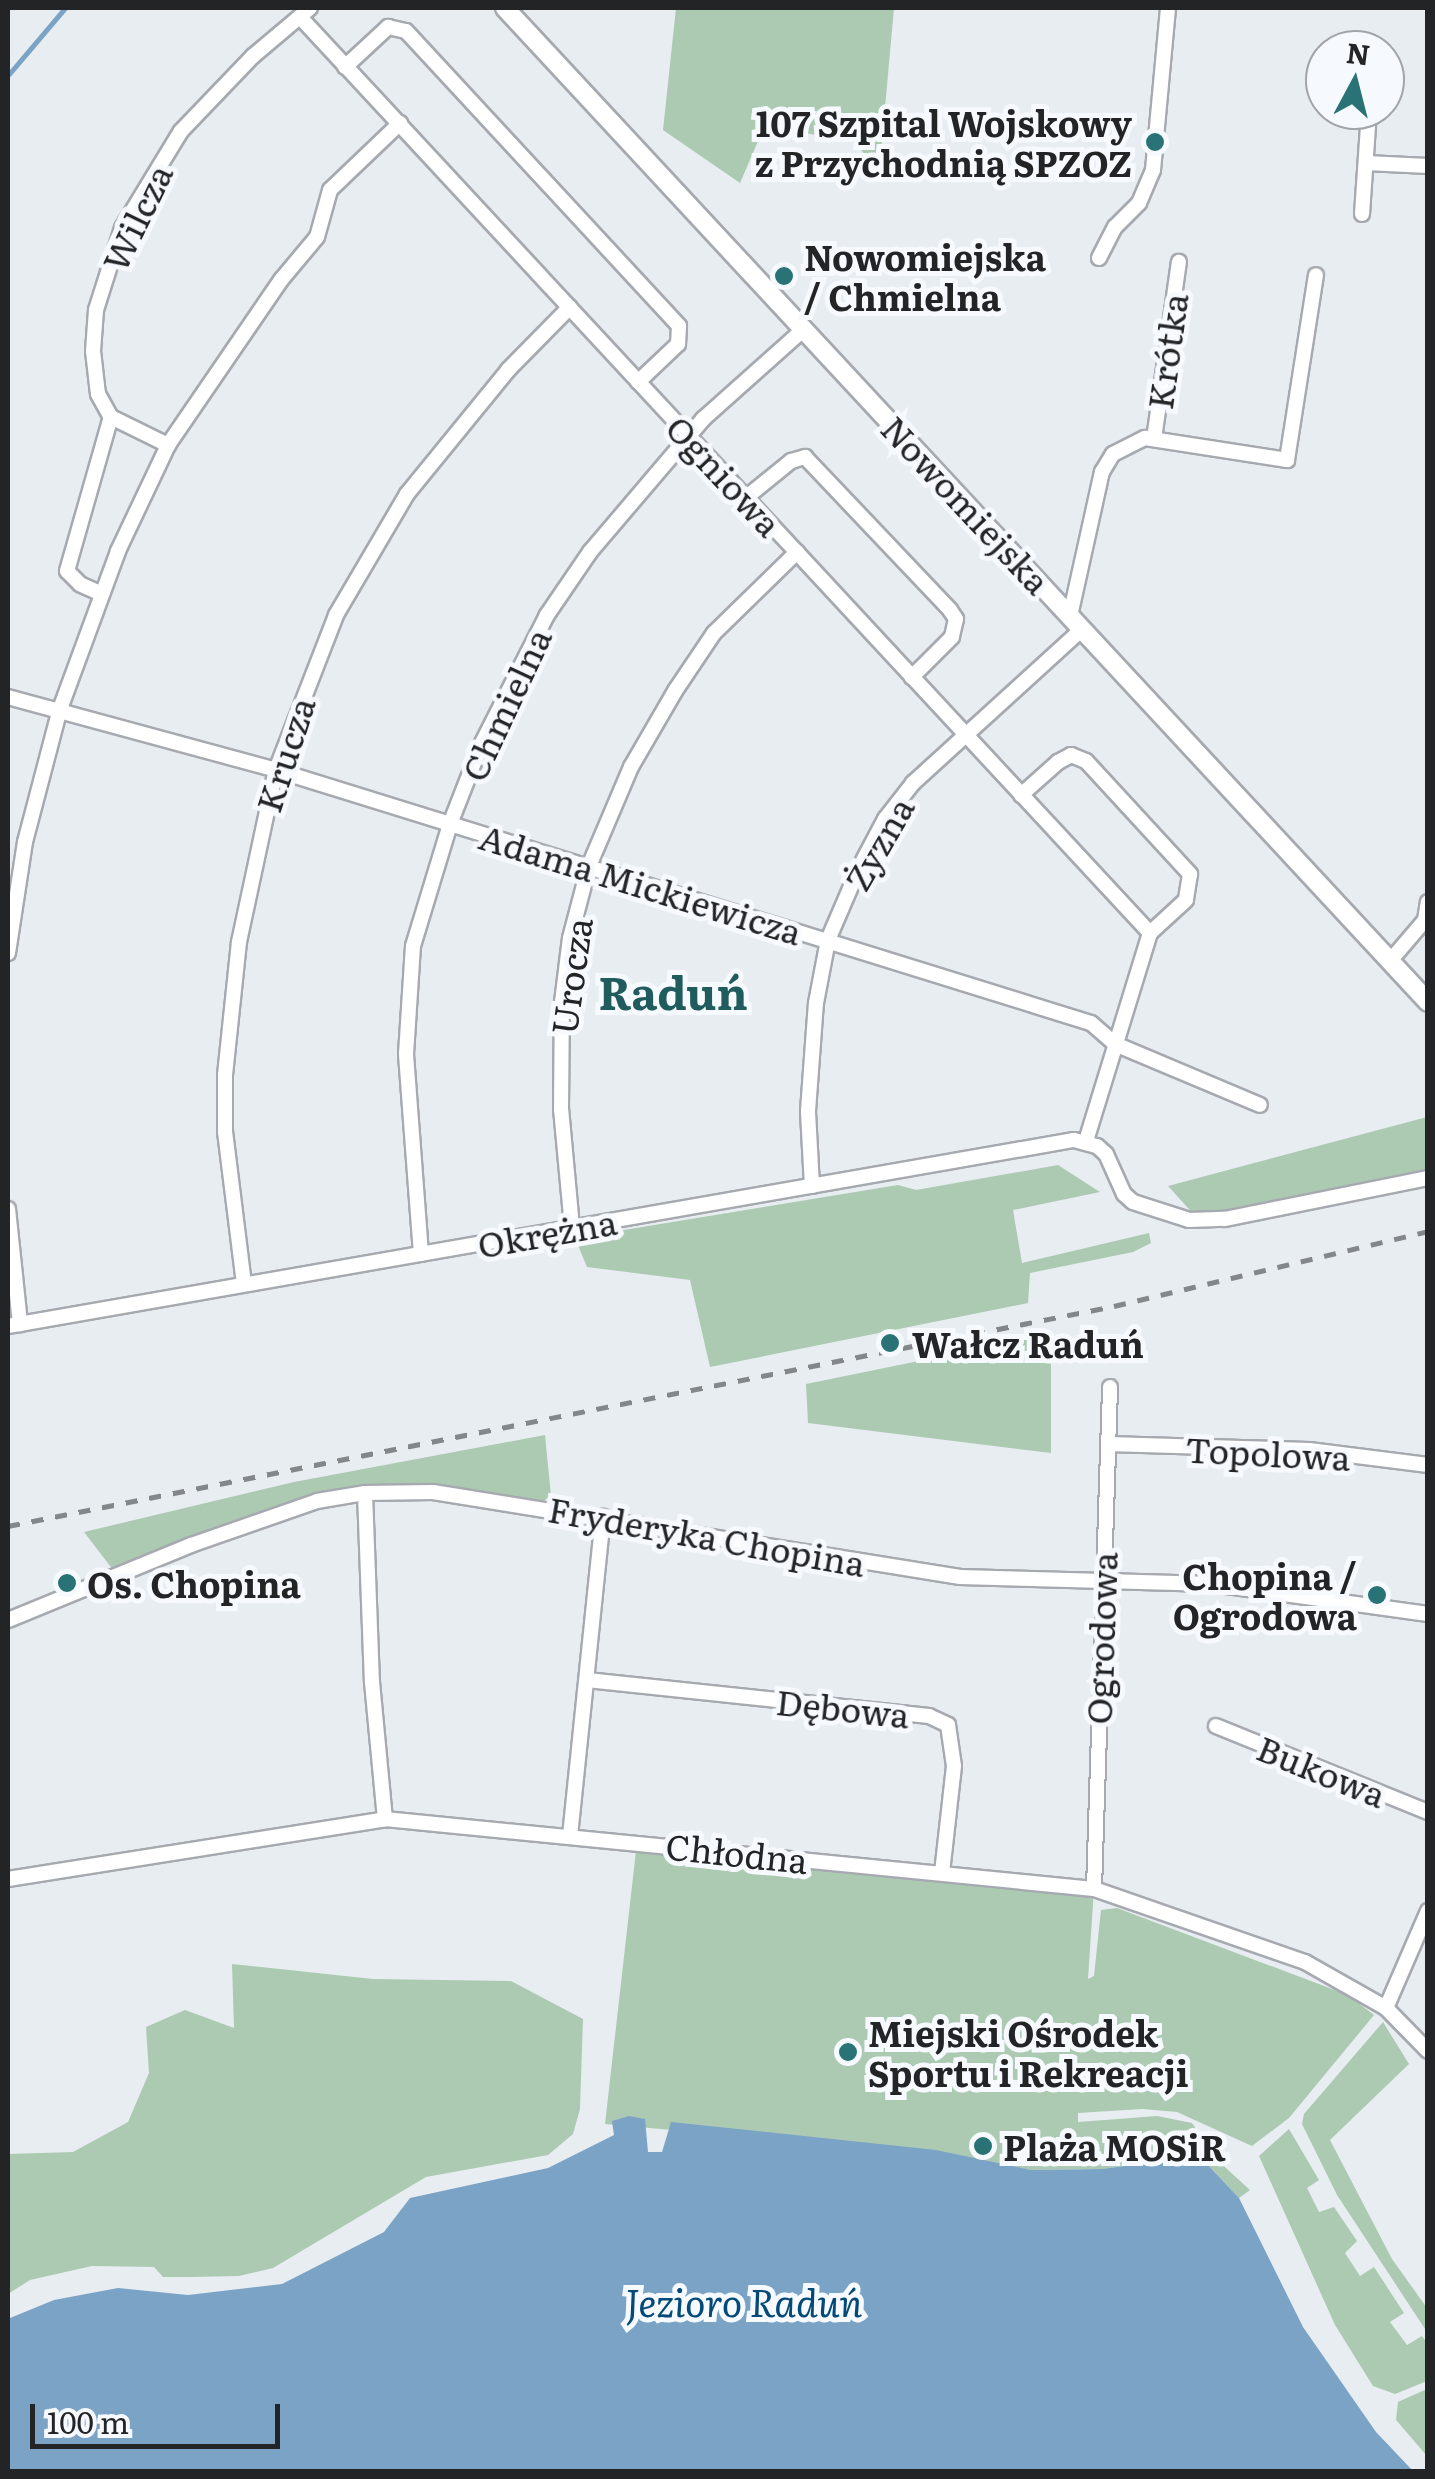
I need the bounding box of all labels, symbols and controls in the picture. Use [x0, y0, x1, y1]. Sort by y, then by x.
north arrow [1305, 30, 1405, 130]
text: N [1344, 30, 1373, 74]
place label: 107 Szpital Wojskowy z Przychodnią SPZOZ [755, 101, 1132, 183]
marker: 107 Szpital Wojskowy z Przychodnią SPZOZ [1142, 129, 1168, 155]
street label: Wilcza [92, 157, 180, 277]
place label: Nowomiejska / Chmielna [804, 235, 1046, 317]
marker: Nowomiejska / Chmielna [773, 265, 795, 287]
street label: Krótka [1137, 290, 1195, 412]
street label: Ogniowa [659, 406, 791, 544]
street label: Nowomiejska [874, 406, 1060, 602]
street label: Chmielna [451, 621, 559, 787]
street label: Krucza [246, 691, 322, 817]
street label: Żyzna [835, 789, 921, 897]
street label: Adama Mickiewicza [475, 814, 807, 952]
street label: Urocza [541, 915, 599, 1037]
district label: Raduń [598, 964, 748, 1018]
street label: Okrężna [474, 1199, 620, 1265]
place label: Wałcz Raduń [912, 1322, 1144, 1364]
marker: Wałcz Raduń [877, 1330, 903, 1356]
street label: Topolowa [1184, 1427, 1352, 1477]
street label: Fryderyka Chopina [545, 1486, 869, 1584]
street label: Ogrodowa [1076, 1551, 1124, 1725]
place label: Chopina / Ogrodowa [1173, 1554, 1357, 1636]
place label: Os. Chopina [87, 1562, 301, 1604]
marker: Os. Chopina [56, 1572, 78, 1594]
marker: Chopina / Ogrodowa [1366, 1584, 1388, 1606]
street label: Dębowa [774, 1679, 912, 1735]
street label: Bukowa [1252, 1725, 1392, 1815]
street label: Chłodna [664, 1824, 810, 1880]
place label: Miejski Ośrodek Sportu i Rekreacji [868, 2011, 1189, 2093]
marker: Miejski Ośrodek Sportu i Rekreacji [837, 2041, 859, 2063]
place label: Plaża MOSiR [1003, 2125, 1226, 2167]
marker: Plaża MOSiR [972, 2135, 994, 2157]
water label: Jezioro Raduń [625, 2278, 863, 2324]
scale bar [35, 2384, 285, 2446]
text: 100 m [47, 2399, 129, 2443]

